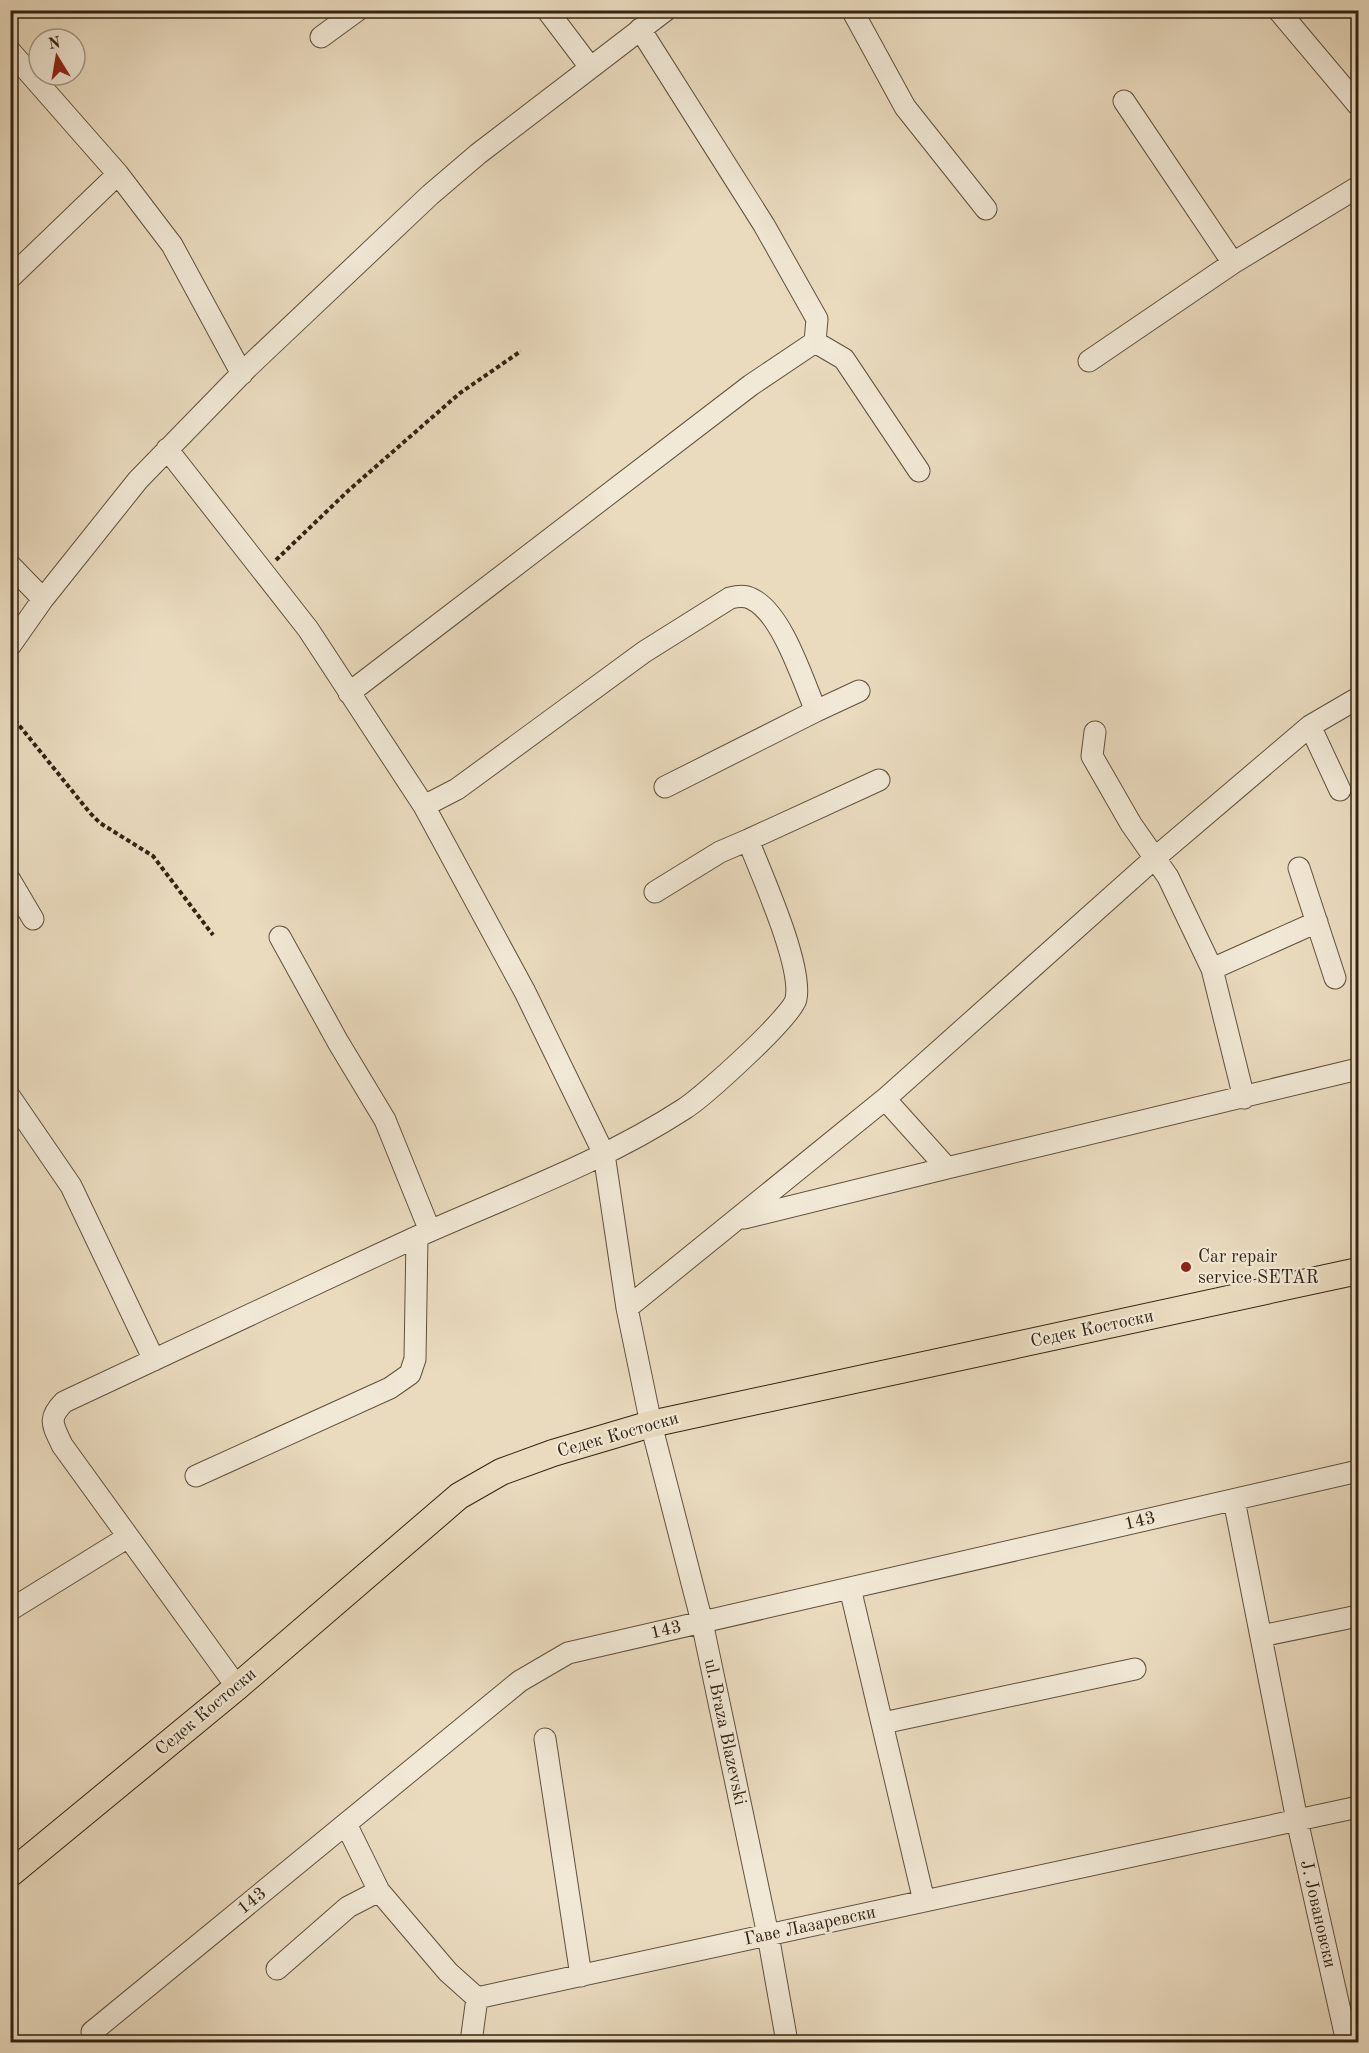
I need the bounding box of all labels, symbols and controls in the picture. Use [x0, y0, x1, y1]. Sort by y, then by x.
north arrow [27, 27, 87, 87]
text: N [47, 35, 63, 53]
place label: Car repair service SETAR [1198, 1248, 1319, 1287]
marker: Car repair service SETAR [1179, 1260, 1193, 1274]
street label: Седек Костоски [1029, 1307, 1155, 1351]
street label: Седек Костоски [555, 1409, 681, 1461]
street label: 143 [1123, 1509, 1157, 1533]
street label: 143 [649, 1618, 683, 1642]
street label: ul. Braza Blazevski [701, 1657, 749, 1807]
street label: Седек Костоски [152, 1665, 260, 1759]
street label: Ј. Јовановски [1297, 1858, 1339, 1970]
street label: 143 [234, 1884, 270, 1918]
street label: Гаве Лазаревски [743, 1903, 877, 1949]

